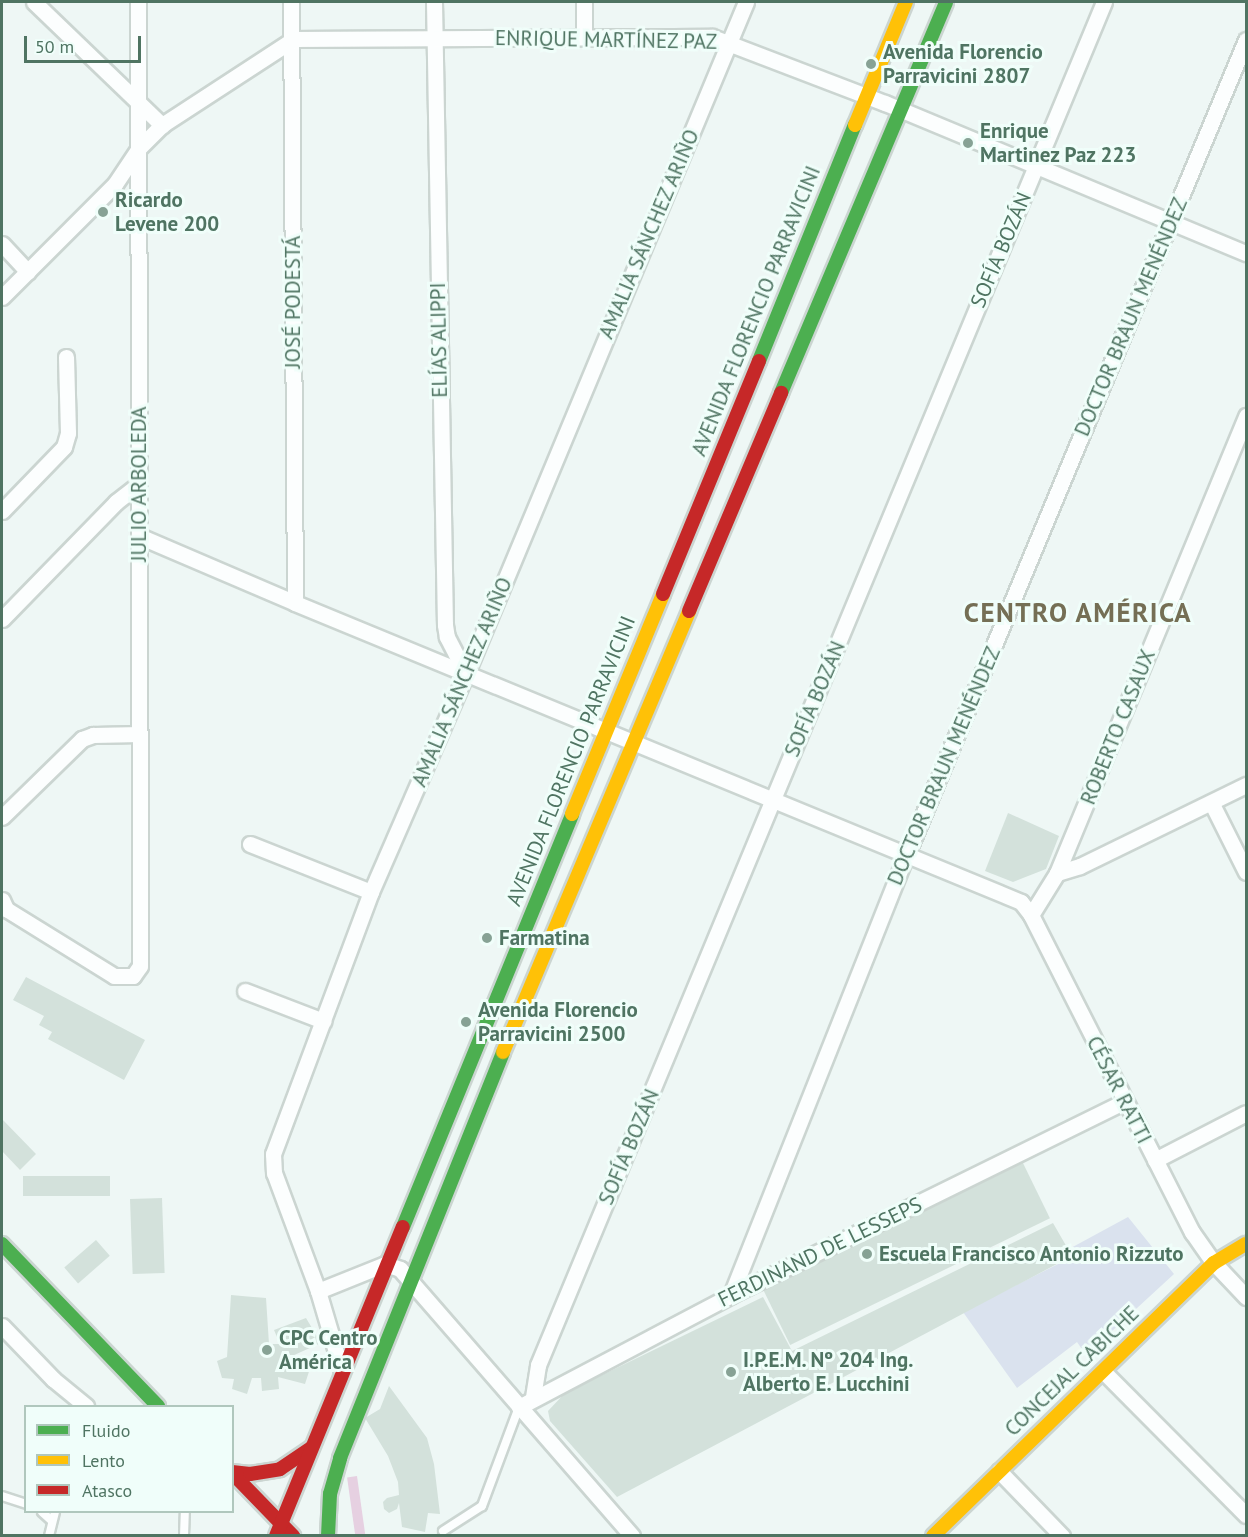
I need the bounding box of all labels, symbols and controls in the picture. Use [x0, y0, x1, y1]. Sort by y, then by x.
scale bar [27, 24, 144, 62]
street label: ENRIQUE MARTÍNEZ PAZ [494, 25, 718, 55]
text: 50 m [35, 35, 74, 58]
place label: Avenida Florencio Parravicini 2807 [883, 39, 1043, 89]
marker: Avenida Florencio Parravicini 2807 [864, 57, 878, 71]
place label: Enrique Martinez Paz 223 [980, 118, 1138, 168]
street label: AMALIA SÁNCHEZ ARIÑO [593, 124, 705, 344]
marker: Enrique Martinez Paz 223 [961, 136, 975, 150]
street label: AVENIDA FLORENCIO PARRAVICINI [686, 162, 826, 460]
place label: Ricardo Levene 200 [115, 187, 219, 237]
street label: SOFÍA BOZÁN [965, 188, 1037, 312]
street label: DOCTOR BRAUN MENÉNDEZ [1069, 194, 1193, 440]
marker: Ricardo Levene 200 [96, 205, 110, 219]
street label: JOSÉ PODESTÁ [280, 236, 306, 368]
street label: ELÍAS ALIPPI [425, 282, 453, 398]
street label: JULIO ARBOLEDA [126, 406, 152, 562]
street label: AMALIA SÁNCHEZ ARIÑO [406, 572, 518, 792]
district label: CENTRO AMÉRICA [963, 597, 1193, 629]
street label: AVENIDA FLORENCIO PARRAVICINI [501, 612, 641, 910]
street label: SOFÍA BOZÁN [779, 637, 851, 761]
street label: DOCTOR BRAUN MENÉNDEZ [882, 643, 1006, 889]
street label: ROBERTO CASAUX [1075, 646, 1161, 808]
place label: Farmatina [499, 925, 590, 951]
marker: Farmatina [480, 931, 494, 945]
place label: Avenida Florencio Parravicini 2500 [478, 997, 638, 1047]
marker: Avenida Florencio Parravicini 2500 [459, 1015, 473, 1029]
street label: CÉSAR RATTI [1081, 1032, 1157, 1148]
street label: SOFÍA BOZÁN [593, 1085, 665, 1209]
street label: FERDINAND DE LESSEPS [714, 1192, 926, 1312]
place label: Escuela Francisco Antonio Rizzuto [879, 1241, 1184, 1267]
marker: Escuela Francisco Antonio Rizzuto [860, 1247, 874, 1261]
street label: CONCEJAL CABICHE [999, 1300, 1145, 1442]
place label: CPC Centro América [279, 1325, 379, 1375]
marker: CPC Centro América [260, 1343, 274, 1357]
place label: I.P.E.M. Nº 204 Ing. Alberto E. Lucchini [743, 1347, 915, 1397]
marker: I.P.E.M. Nº 204 Ing. Alberto E. Lucchini [724, 1365, 738, 1379]
legend [24, 1405, 234, 1513]
text: Fluido [82, 1419, 130, 1442]
text: Lento [82, 1449, 125, 1472]
text: Atasco [82, 1479, 132, 1502]

